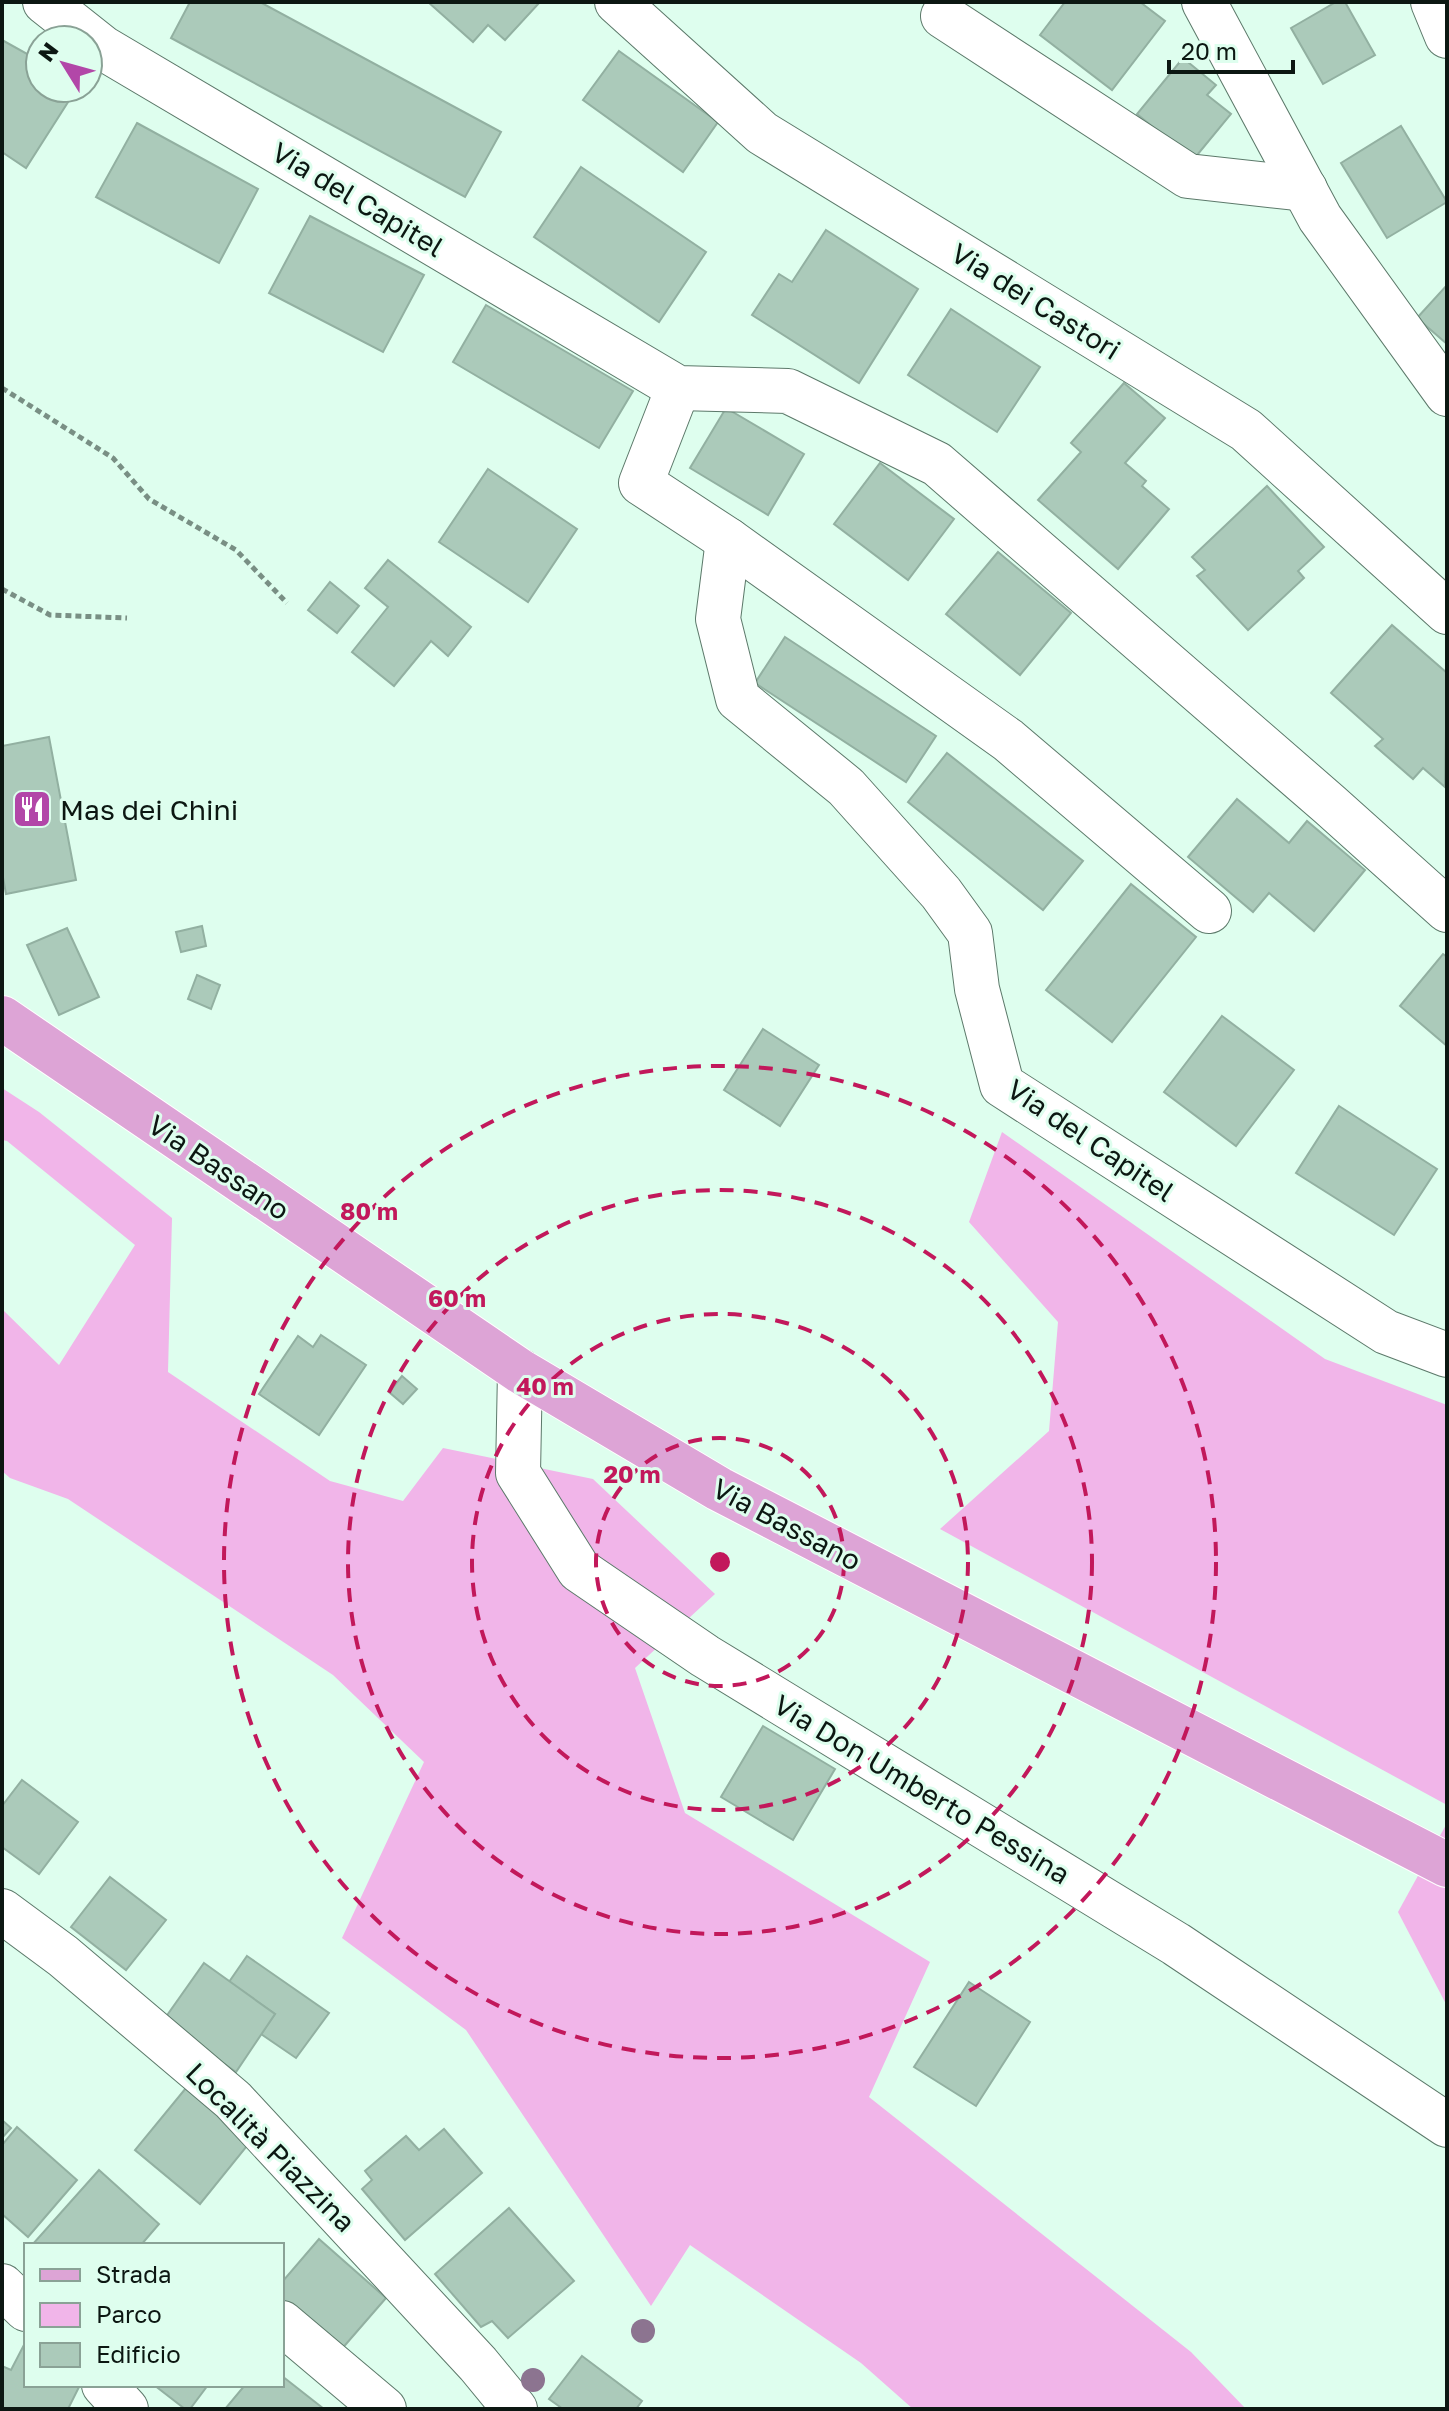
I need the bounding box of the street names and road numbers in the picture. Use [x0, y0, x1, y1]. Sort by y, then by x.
street label: Via del Capitel [266, 135, 450, 263]
street label: Via dei Castori [945, 236, 1127, 366]
street label: Via del Capitel [1001, 1072, 1181, 1208]
street label: Via Bassano [142, 1108, 296, 1226]
street label: Via Bassano [707, 1471, 867, 1577]
street label: Via Don Umberto Pessina [768, 1687, 1076, 1891]
street label: Località Piazzina [180, 2056, 362, 2238]

